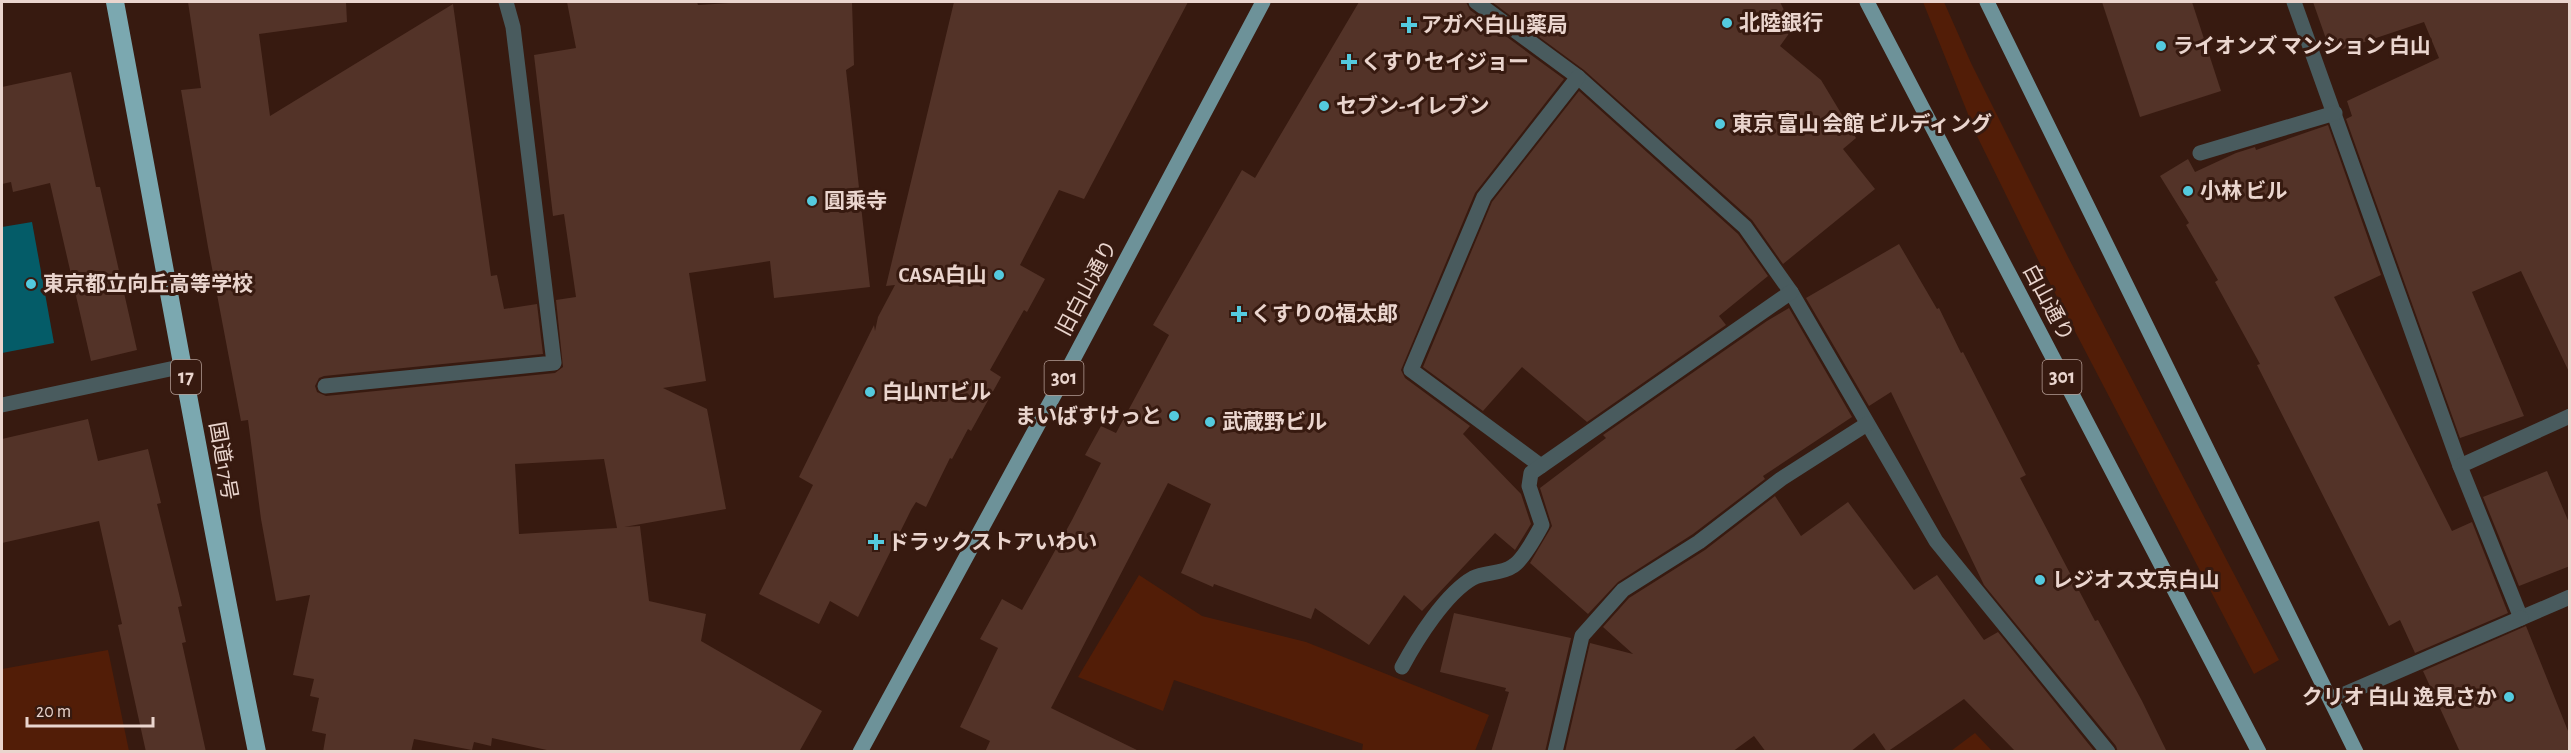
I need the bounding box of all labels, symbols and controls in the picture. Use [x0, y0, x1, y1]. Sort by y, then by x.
place label: 北陸銀行 [1739, 11, 1823, 34]
place label: アガペ白山薬局 [1421, 13, 1568, 36]
marker: 北陸銀行 [1720, 16, 1734, 30]
marker: アガペ白山薬局 [1402, 18, 1416, 32]
place label: ライオンズ マンション 白山 [2173, 34, 2431, 57]
marker: ライオンズ マンション 白山 [2154, 39, 2168, 53]
place label: くすりセイジョー [1361, 51, 1529, 73]
marker: くすりセイジョー [1342, 55, 1356, 69]
place label: セブン-イレブン [1336, 94, 1489, 117]
marker: セブン-イレブン [1317, 99, 1331, 113]
place label: 東京 富山 会館 ビルディング [1732, 112, 1992, 135]
marker: 東京 富山 会館 ビルディング [1713, 117, 1727, 131]
place label: 小林 ビル [2200, 180, 2287, 202]
marker: 小林 ビル [2181, 184, 2195, 198]
place label: 圓乘寺 [824, 189, 887, 212]
marker: 圓乘寺 [805, 194, 819, 208]
street label: 旧白山通り [1052, 236, 1121, 339]
street label: 白山通り [2019, 261, 2078, 345]
place label: CASA白山 [899, 264, 987, 286]
marker: CASA白山 [992, 268, 1006, 282]
place label: 東京都立向丘高等学校 [43, 273, 253, 295]
marker: 東京都立向丘高等学校 [24, 277, 38, 291]
place label: くすりの福太郎 [1251, 303, 1398, 325]
marker: くすりの福太郎 [1232, 307, 1246, 321]
road number: 17 [171, 360, 201, 394]
road number: 301 [2042, 360, 2082, 394]
road number: 301 [1044, 361, 1084, 395]
place label: 白山NTビル [882, 381, 991, 403]
marker: 白山NTビル [863, 385, 877, 399]
place label: まいばすけっと [1015, 405, 1162, 427]
marker: まいばすけっと [1167, 409, 1181, 423]
place label: 武蔵野ビル [1222, 411, 1327, 433]
marker: 武蔵野ビル [1203, 415, 1217, 429]
street label: 国道17号 [206, 420, 241, 502]
place label: ドラックストアいわい [888, 531, 1097, 553]
marker: ドラックストアいわい [869, 535, 883, 549]
place label: レジオス文京白山 [2052, 569, 2220, 591]
marker: レジオス文京白山 [2033, 573, 2047, 587]
place label: クリオ 白山 逸見さか [2302, 686, 2497, 708]
scale bar [27, 690, 153, 728]
marker: クリオ 白山 逸見さか [2502, 690, 2516, 704]
text: 20 m [36, 703, 71, 721]

